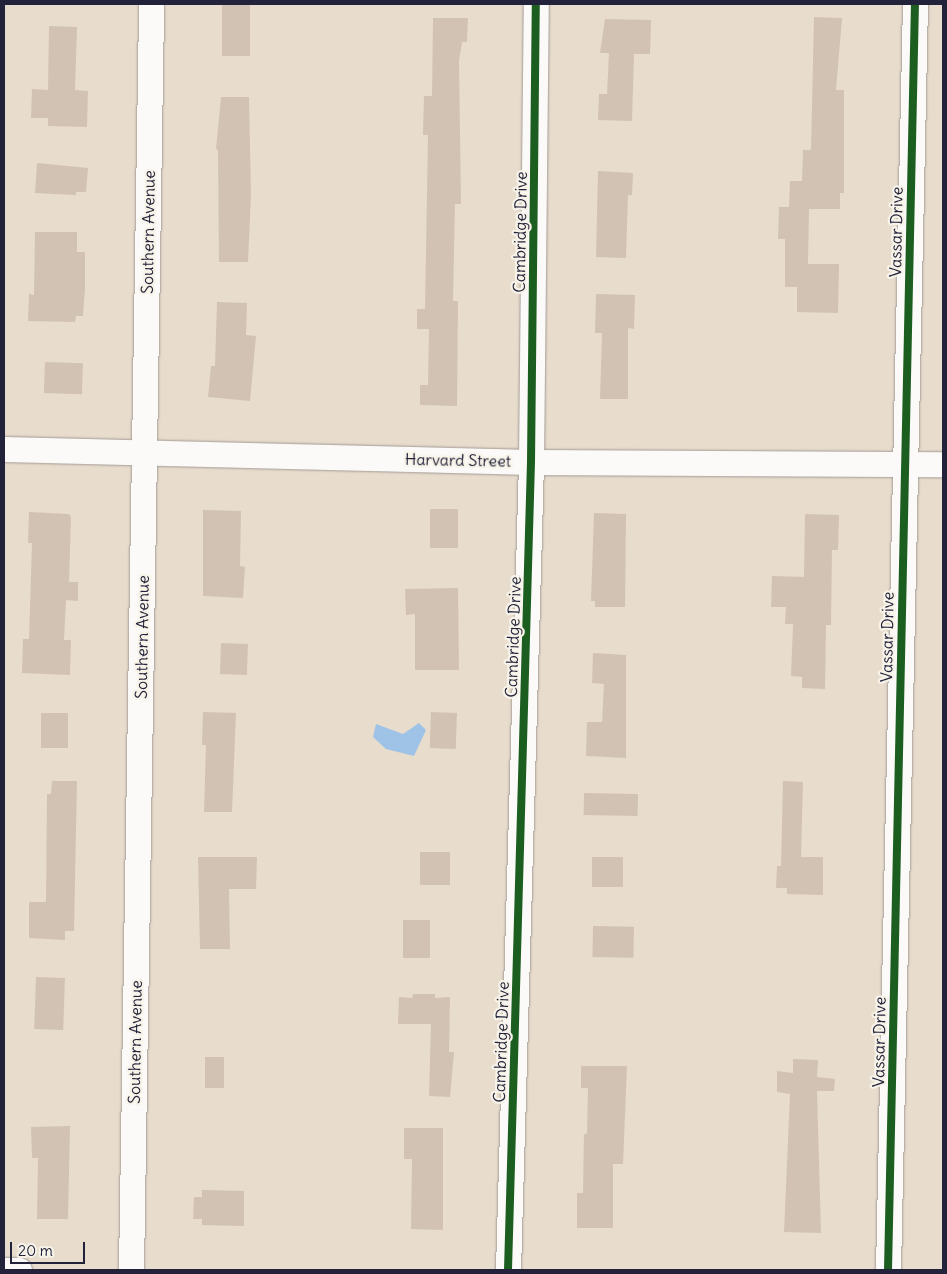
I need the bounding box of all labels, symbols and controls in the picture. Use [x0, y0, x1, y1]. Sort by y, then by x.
street label: Southern Avenue [137, 170, 159, 294]
street label: Cambridge Drive [509, 171, 531, 293]
street label: Vassar Drive [886, 187, 906, 277]
street label: Harvard Street [405, 449, 511, 471]
street label: Southern Avenue [131, 575, 153, 699]
street label: Cambridge Drive [501, 576, 525, 698]
street label: Vassar Drive [877, 592, 897, 682]
street label: Southern Avenue [124, 980, 146, 1104]
street label: Cambridge Drive [489, 981, 513, 1103]
street label: Vassar Drive [869, 997, 889, 1087]
scale bar [12, 1232, 88, 1264]
text: 20 m [18, 1241, 53, 1260]

